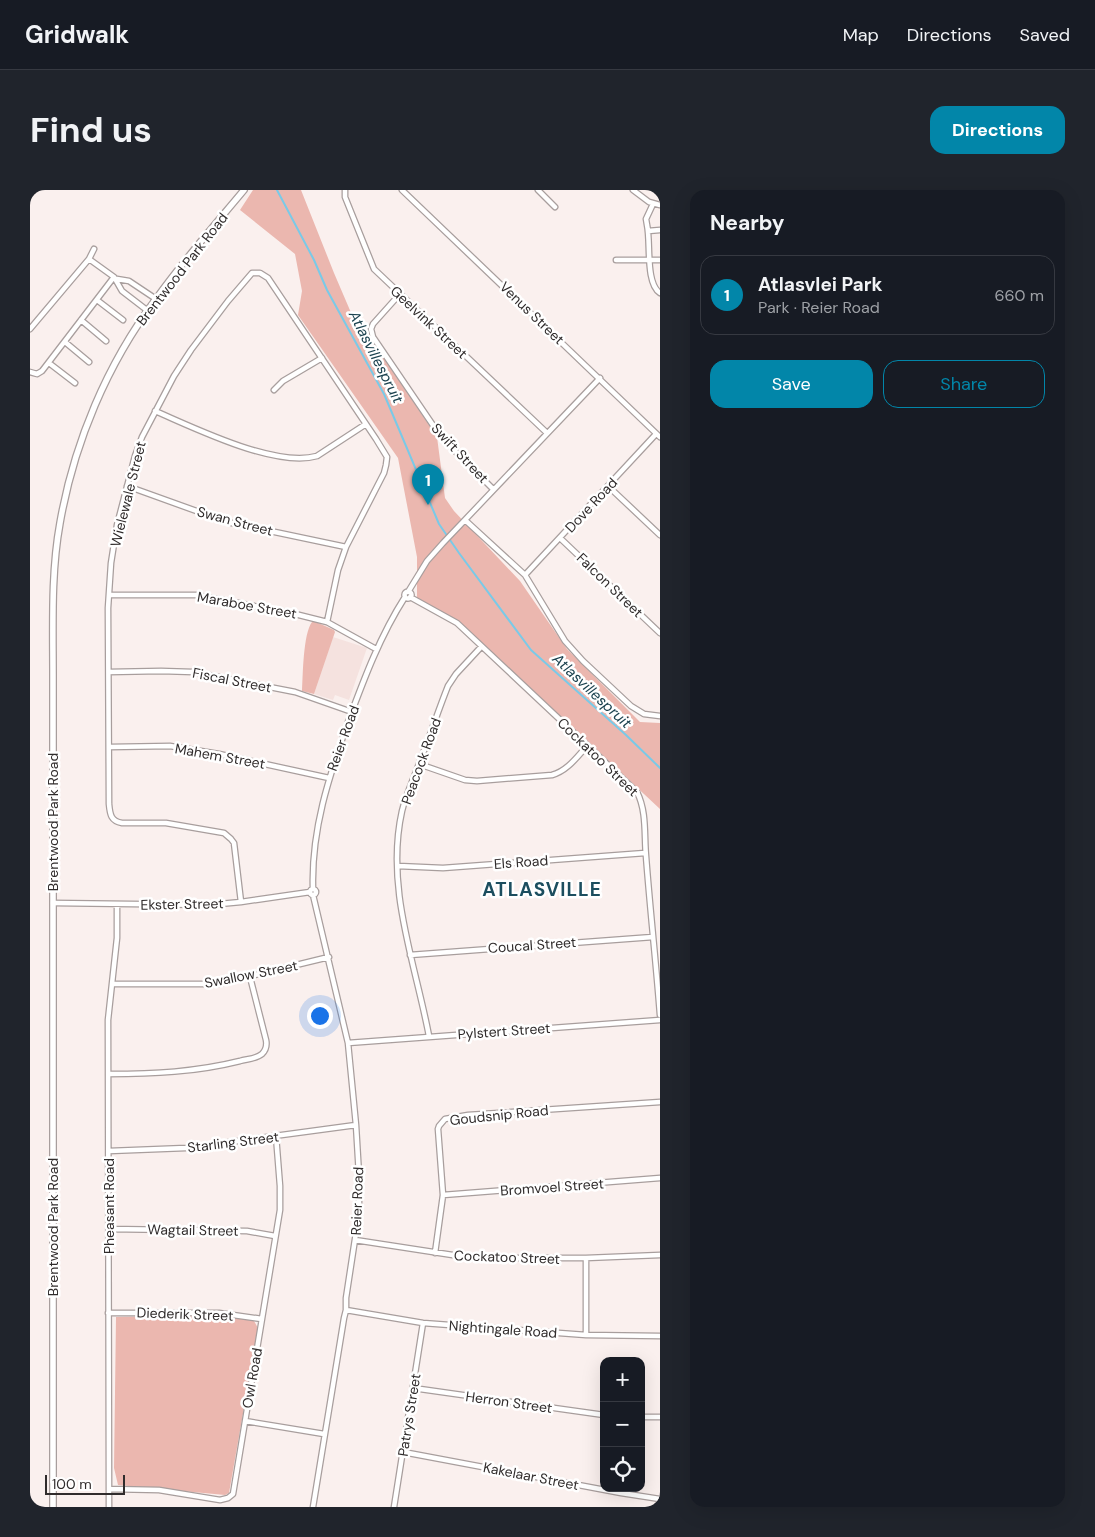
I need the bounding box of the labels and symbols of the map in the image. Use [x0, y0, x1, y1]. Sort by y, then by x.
street label: Brentwood Park Road [132, 209, 232, 329]
street label: Venus Street [496, 278, 568, 348]
street label: Geelvink Street [387, 282, 471, 362]
water label: Atlasvillespruit [344, 306, 408, 407]
street label: Swift Street [428, 419, 492, 487]
street label: Wielewale Street [106, 439, 150, 549]
pin: 1 [412, 464, 444, 505]
street label: Dove Road [561, 474, 621, 536]
street label: Swan Street [195, 502, 275, 540]
street label: Falcon Street [573, 549, 647, 621]
street label: Maraboe Street [196, 587, 298, 623]
water label: Atlasvillespruit [547, 648, 636, 733]
street label: Fiscal Street [191, 664, 273, 696]
street label: Reier Road [323, 703, 363, 773]
street label: Cockatoo Street [554, 714, 642, 800]
street label: Peacock Road [397, 715, 445, 807]
street label: Mahem Street [173, 739, 267, 773]
street label: Brentwood Park Road [44, 753, 62, 891]
street label: Els Road [493, 851, 549, 873]
district label: ATLASVILLE [482, 877, 602, 902]
street label: Ekster Street [140, 894, 224, 914]
street label: Coucal Street [487, 933, 577, 957]
street label: Swallow Street [203, 956, 299, 992]
your location [307, 1003, 333, 1029]
street label: Pylstert Street [457, 1019, 551, 1043]
street label: Goudsnip Road [449, 1101, 549, 1129]
street label: Starling Street [186, 1127, 280, 1157]
street label: Brentwood Park Road [44, 1158, 62, 1296]
street label: Pheasant Road [100, 1158, 118, 1254]
street label: Reier Road [347, 1166, 367, 1236]
street label: Bromvoel Street [500, 1174, 604, 1200]
street label: Wagtail Street [147, 1220, 239, 1240]
street label: Cockatoo Street [454, 1246, 560, 1268]
street label: Diederik Street [136, 1303, 234, 1325]
street label: Nightingale Road [448, 1316, 558, 1342]
street label: Owl Road [238, 1346, 266, 1410]
street label: Patrys Street [394, 1372, 424, 1458]
street label: Herron Street [465, 1387, 553, 1417]
street label: Kakelaar Street [482, 1458, 580, 1494]
scale bar [45, 1472, 125, 1495]

